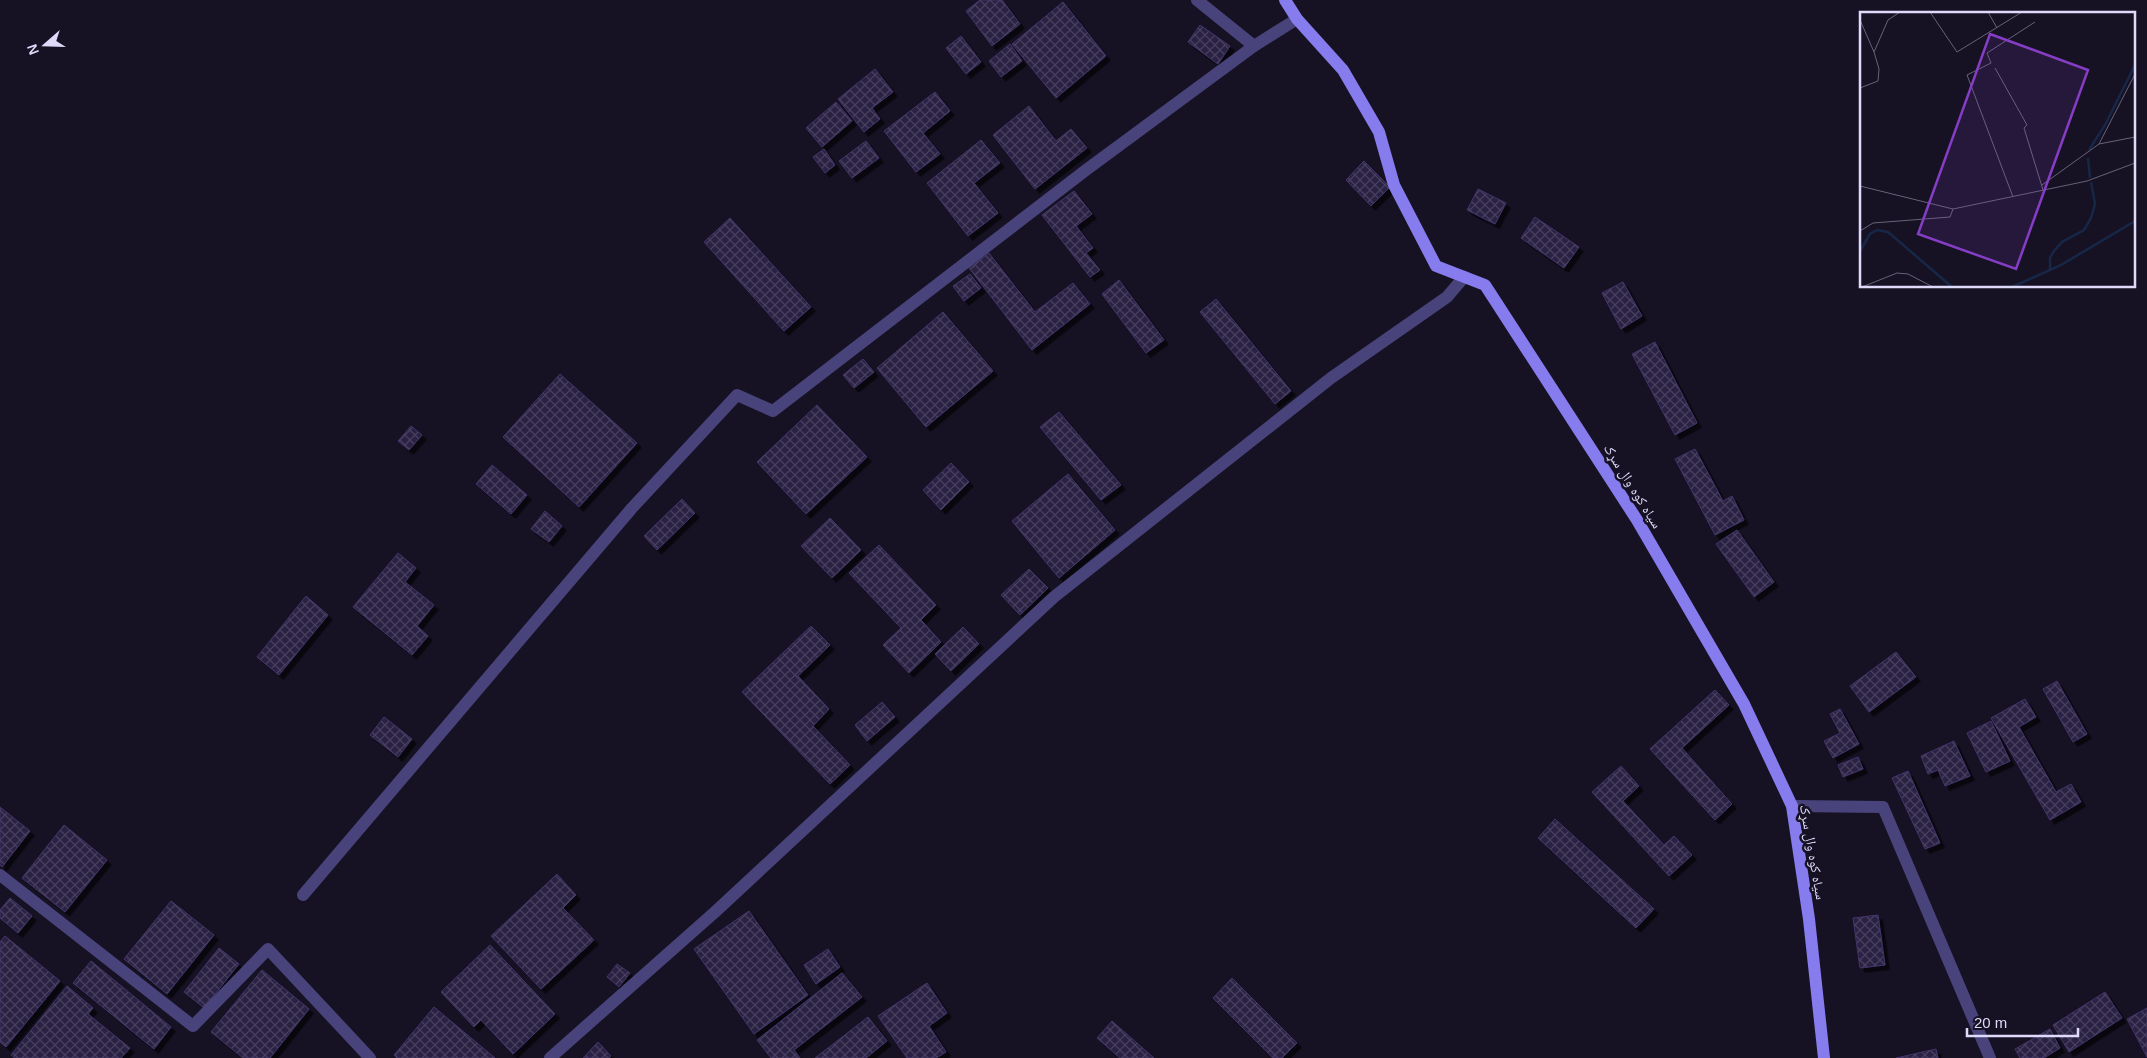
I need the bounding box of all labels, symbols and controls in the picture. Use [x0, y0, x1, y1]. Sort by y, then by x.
inset map [1860, 12, 2134, 288]
north arrow [20, 20, 70, 70]
text: N [24, 42, 42, 57]
street label: سیاه کوه وال سړک [1600, 441, 1665, 532]
street label: سیاه کوه وال سړک [1796, 803, 1829, 901]
scale bar [1967, 1006, 2078, 1038]
text: 20 m [1974, 1014, 2007, 1031]

